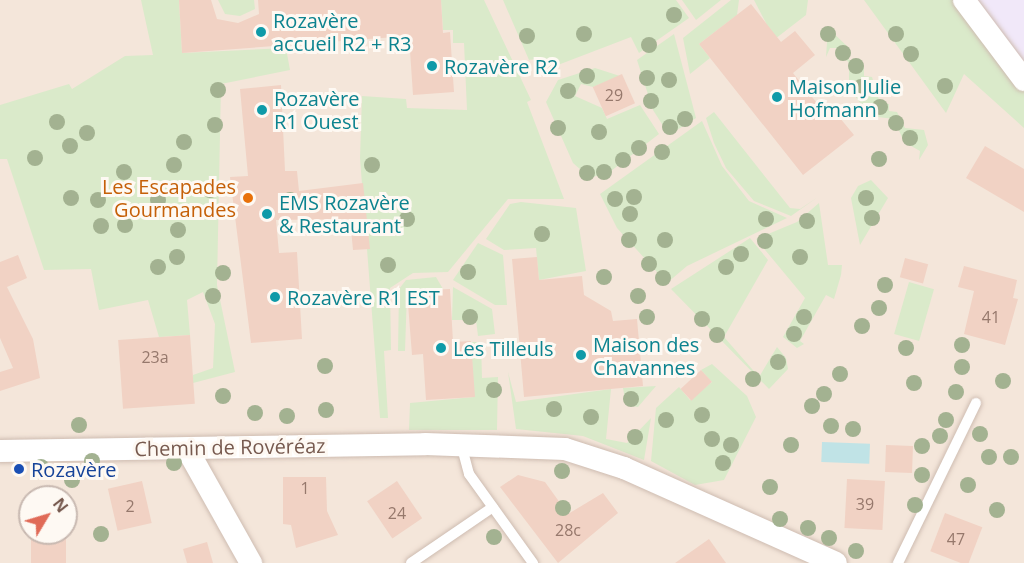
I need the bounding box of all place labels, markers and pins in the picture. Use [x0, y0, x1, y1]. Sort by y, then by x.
place label: Rozavère accueil R2 + R3 [273, 8, 411, 55]
marker: Rozavère accueil R2 + R3 [254, 25, 268, 39]
place label: Rozavère R2 [444, 54, 558, 78]
marker: Rozavère R2 [425, 59, 439, 73]
place label: Maison Julie Hofmann [789, 74, 901, 121]
place label: Rozavère R1 Ouest [274, 86, 359, 133]
marker: Maison Julie Hofmann [770, 90, 784, 104]
marker: Rozavère R1 Ouest [255, 103, 269, 117]
place label: Les Escapades Gourmandes [102, 174, 236, 221]
place label: EMS Rozavère & Restaurant [279, 190, 410, 237]
marker: Les Escapades Gourmandes [241, 191, 255, 205]
marker: EMS Rozavère & Restaurant [260, 207, 274, 221]
place label: Rozavère R1 EST [287, 285, 440, 309]
marker: Rozavère R1 EST [268, 290, 282, 304]
place label: Maison des Chavannes [593, 332, 699, 379]
place label: Les Tilleuls [453, 336, 554, 360]
marker: Les Tilleuls [434, 341, 448, 355]
marker: Maison des Chavannes [574, 348, 588, 362]
place label: Rozavère [31, 457, 116, 481]
marker: Rozavère [12, 462, 26, 476]

